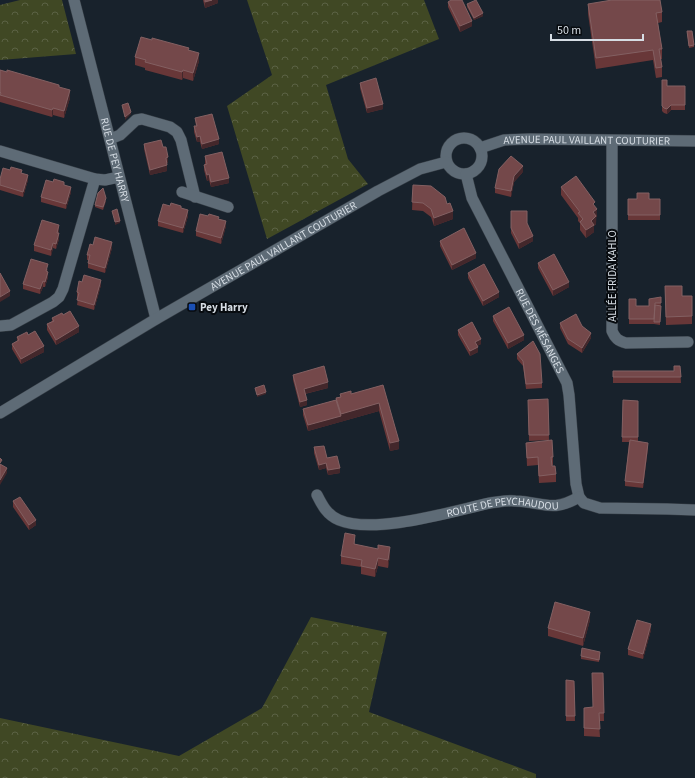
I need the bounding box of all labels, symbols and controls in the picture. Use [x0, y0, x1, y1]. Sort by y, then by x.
scale bar [551, 16, 643, 42]
text: 50 m [557, 22, 581, 39]
street label: RUE DE PEY HARRY [97, 116, 133, 204]
street label: AVENUE PAUL VAILLANT COUTURIER [503, 131, 670, 148]
street label: AVENUE PAUL VAILLANT COUTURIER [207, 197, 359, 294]
street label: ALLÉE FRIDA KAHLO [605, 230, 620, 322]
street label: RUE DES MÉSANGES [512, 286, 568, 376]
place label: Pey Harry [200, 300, 248, 315]
marker: Pey Harry [187, 302, 197, 312]
street label: ROUTE DE PEYCHAUDOU [445, 493, 559, 521]

